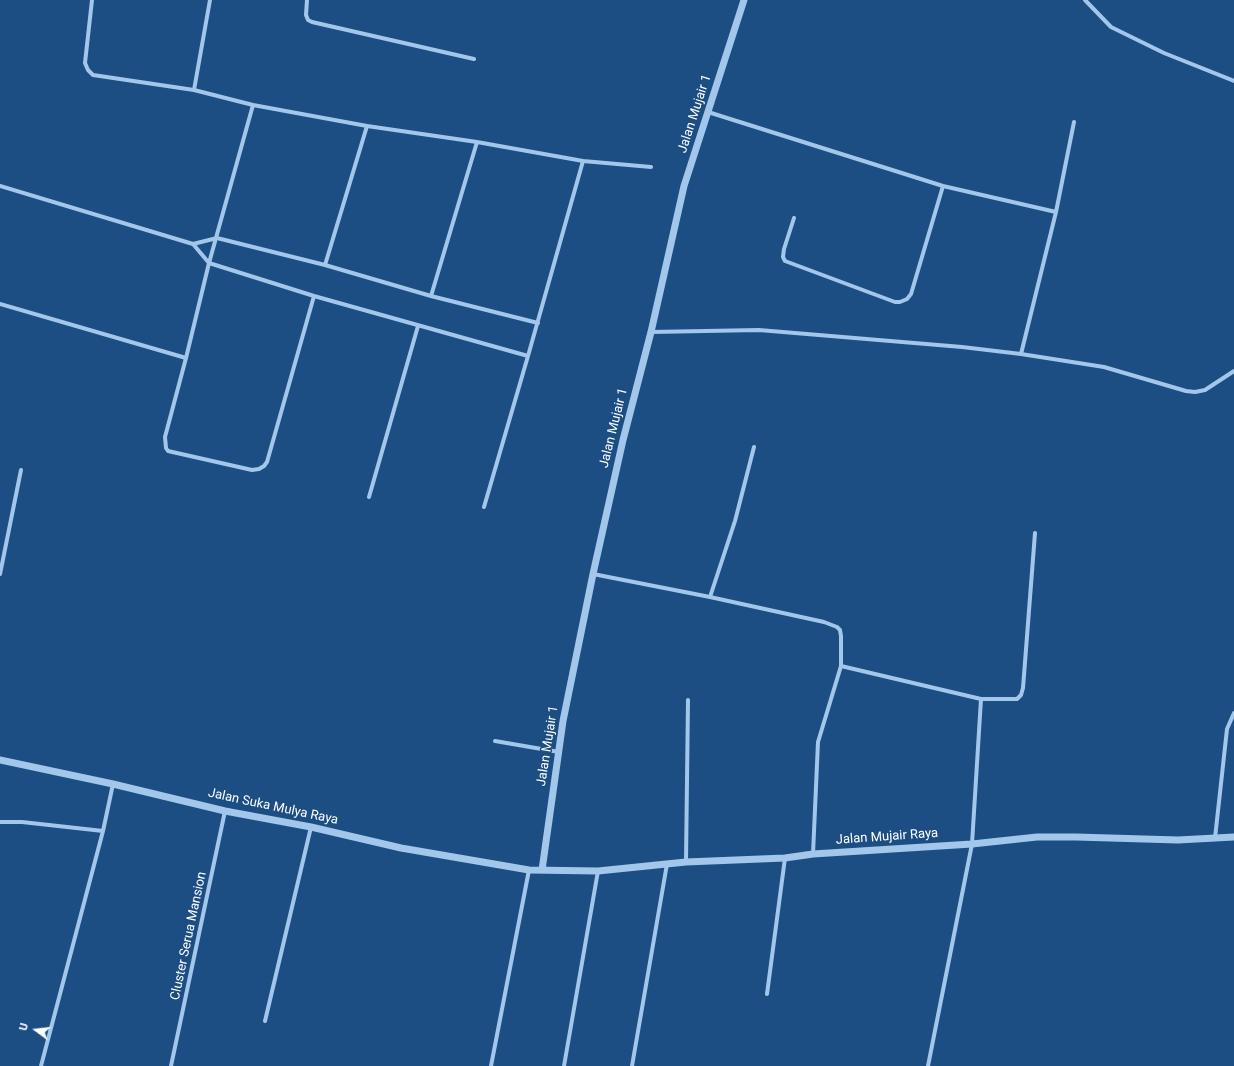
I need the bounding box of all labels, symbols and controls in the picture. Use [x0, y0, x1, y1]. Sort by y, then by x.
street label: Jalan Mujair 1 [675, 73, 715, 155]
street label: Jalan Mujair 1 [597, 386, 631, 470]
street label: Jalan Mujair 1 [534, 704, 562, 788]
street label: Jalan Suka Mulya Raya [206, 786, 340, 828]
street label: Jalan Mujair Raya [835, 826, 939, 848]
street label: Cluster Serua Mansion [168, 870, 210, 1002]
north arrow [16, 1010, 56, 1050]
text: U [17, 1022, 31, 1032]

